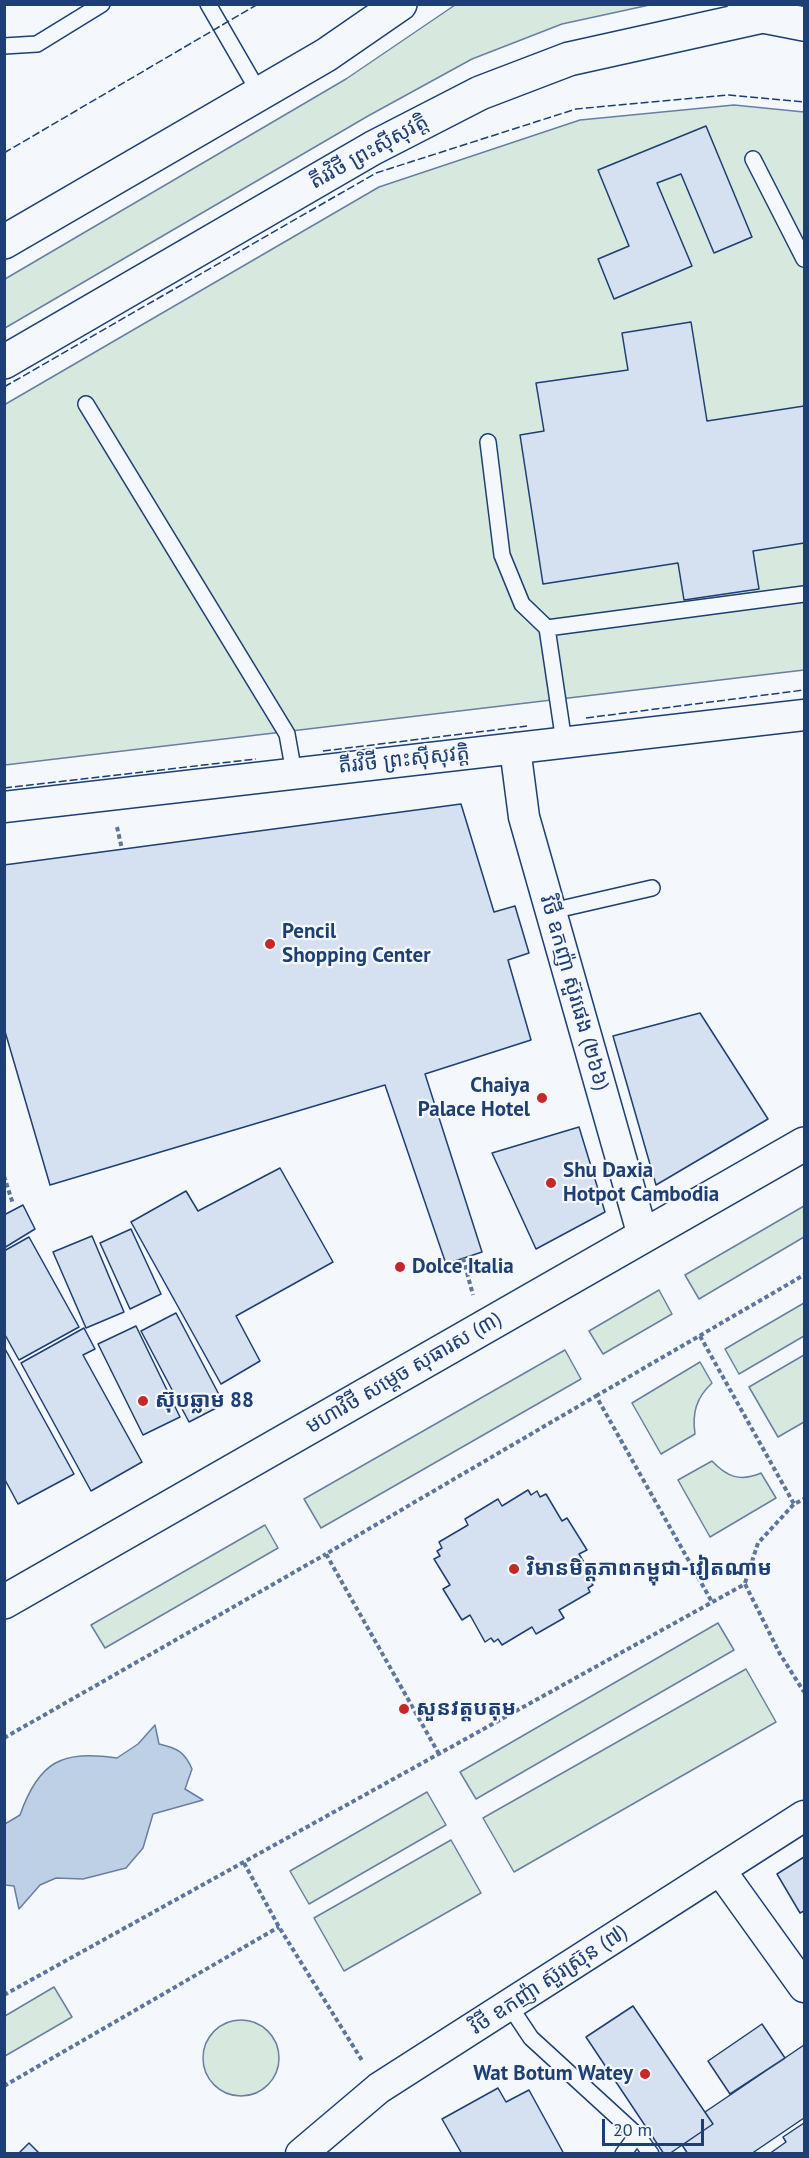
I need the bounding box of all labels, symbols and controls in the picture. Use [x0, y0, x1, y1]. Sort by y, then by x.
street label: តីរវិថី ព្រះស៊ីសុវត្តិ [305, 109, 433, 195]
street label: តីរវិថី ព្រះស៊ីសុវត្តិ [337, 741, 471, 779]
street label: វិថី ឧកញ៉ា ស៊ួរផេង (២៦៦) [534, 892, 614, 1094]
place label: Pencil Shopping Center [282, 919, 431, 969]
marker: Pencil Shopping Center [263, 937, 277, 951]
place label: Chaiya Palace Hotel [418, 1073, 530, 1123]
marker: Chaiya Palace Hotel [535, 1091, 549, 1105]
place label: Shu Daxia Hotpot Cambodia [563, 1158, 719, 1208]
marker: Shu Daxia Hotpot Cambodia [544, 1176, 558, 1190]
place label: Dolce Italia [412, 1254, 514, 1280]
marker: Dolce Italia [393, 1260, 407, 1274]
street label: មហាវិថី សម្តេច សុធារស (៣) [302, 1307, 506, 1439]
place label: ស៊ុបឆ្លាម 88 [155, 1388, 254, 1414]
marker: ស៊ុបឆ្លាម 88 [136, 1394, 150, 1408]
place label: វិមានមិត្តភាពកម្ពុជា-វៀតណាម [526, 1556, 772, 1582]
marker: វិមានមិត្តភាពកម្ពុជា-វៀតណាម [507, 1562, 521, 1576]
place label: សួនវត្តបតុម [416, 1696, 516, 1722]
marker: សួនវត្តបតុម [397, 1702, 411, 1716]
street label: វិថី ឧកញ៉ា ស៊ួរស៊្រុន (៧) [466, 1920, 632, 2040]
place label: Wat Botum Watey [473, 2061, 633, 2087]
marker: Wat Botum Watey [638, 2067, 652, 2081]
scale bar [605, 2107, 707, 2145]
text: 20 m [613, 2118, 652, 2141]

